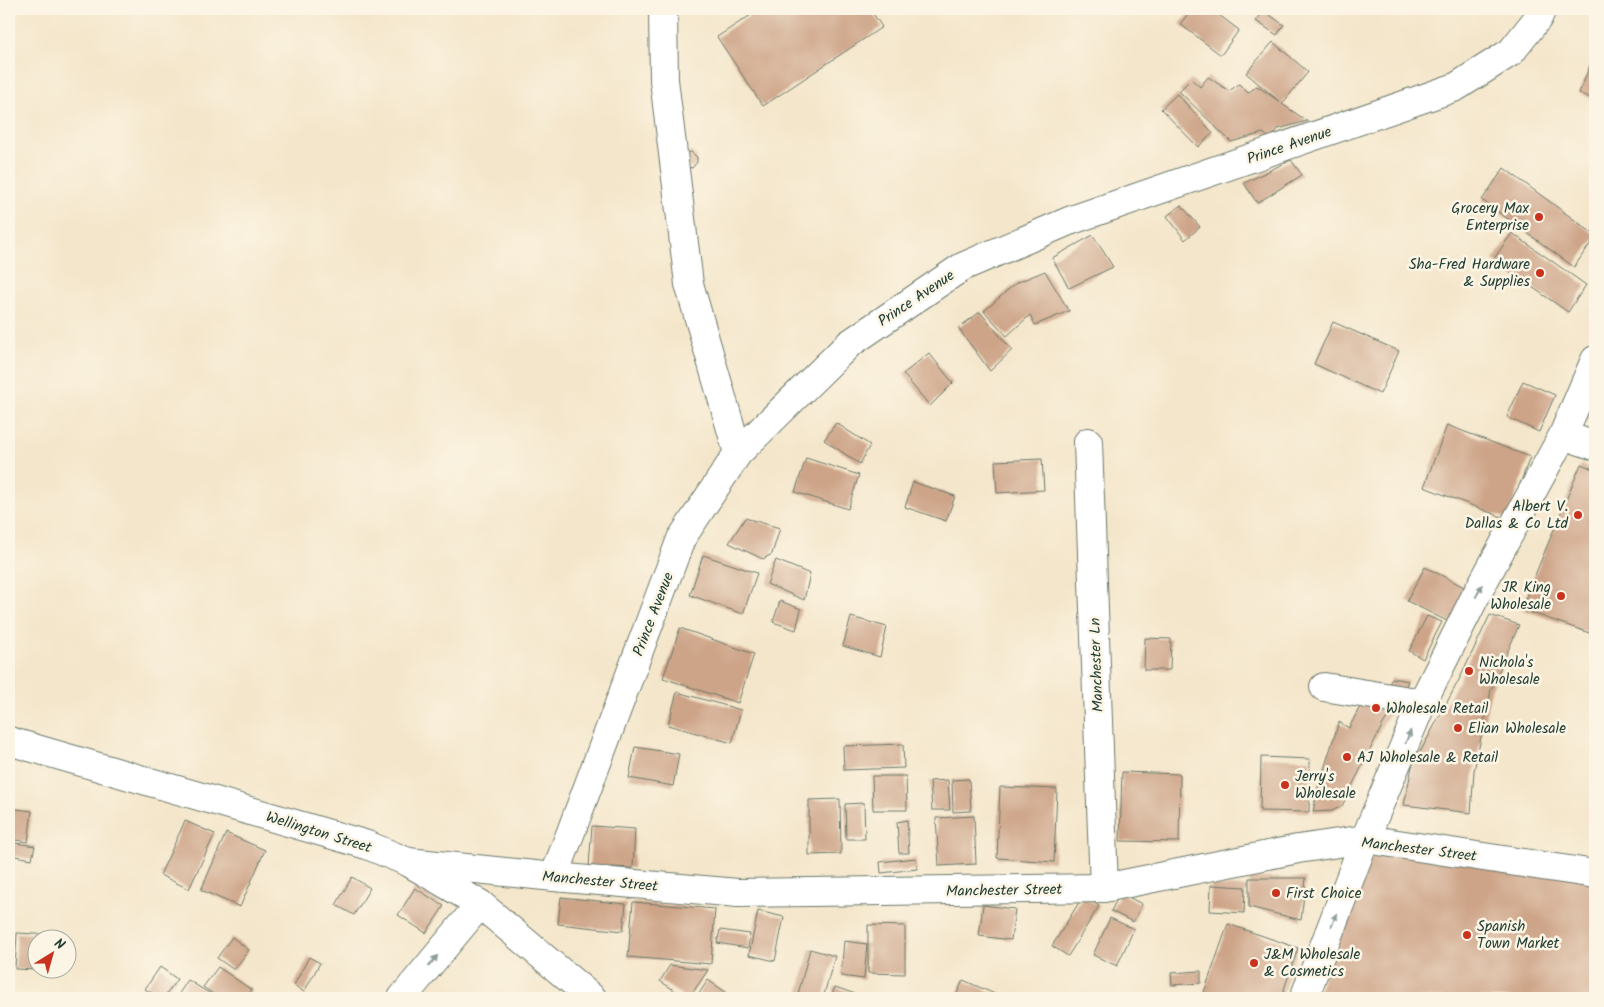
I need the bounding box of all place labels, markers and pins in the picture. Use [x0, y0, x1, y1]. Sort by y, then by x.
place label: Grocery Max Enterprise [1451, 197, 1530, 238]
marker: Grocery Max Enterprise [1533, 211, 1545, 223]
place label: Sha-Fred Hardware & Supplies [1409, 253, 1531, 294]
marker: Sha-Fred Hardware & Supplies [1534, 267, 1546, 279]
place label: Albert V. Dallas & Co Ltd [1465, 495, 1569, 536]
marker: Albert V. Dallas & Co Ltd [1572, 509, 1584, 521]
place label: JR King Wholesale [1490, 576, 1551, 617]
marker: JR King Wholesale [1555, 590, 1567, 602]
place label: Nichola's Wholesale [1479, 651, 1540, 692]
marker: Nichola's Wholesale [1463, 665, 1475, 677]
place label: Wholesale Retail [1386, 697, 1489, 721]
marker: Wholesale Retail [1370, 702, 1382, 714]
place label: Elian Wholesale [1468, 717, 1566, 741]
marker: Elian Wholesale [1452, 722, 1464, 734]
place label: AJ Wholesale & Retail [1357, 746, 1499, 770]
marker: AJ Wholesale & Retail [1341, 751, 1353, 763]
place label: Jerry's Wholesale [1295, 765, 1356, 806]
marker: Jerry's Wholesale [1279, 779, 1291, 791]
place label: First Choice [1286, 882, 1362, 906]
marker: First Choice [1270, 887, 1282, 899]
place label: Spanish Town Market [1477, 915, 1560, 956]
marker: Spanish Town Market [1461, 929, 1473, 941]
place label: J&M Wholesale & Cosmetics [1264, 943, 1361, 984]
marker: J&M Wholesale & Cosmetics [1248, 957, 1260, 969]

